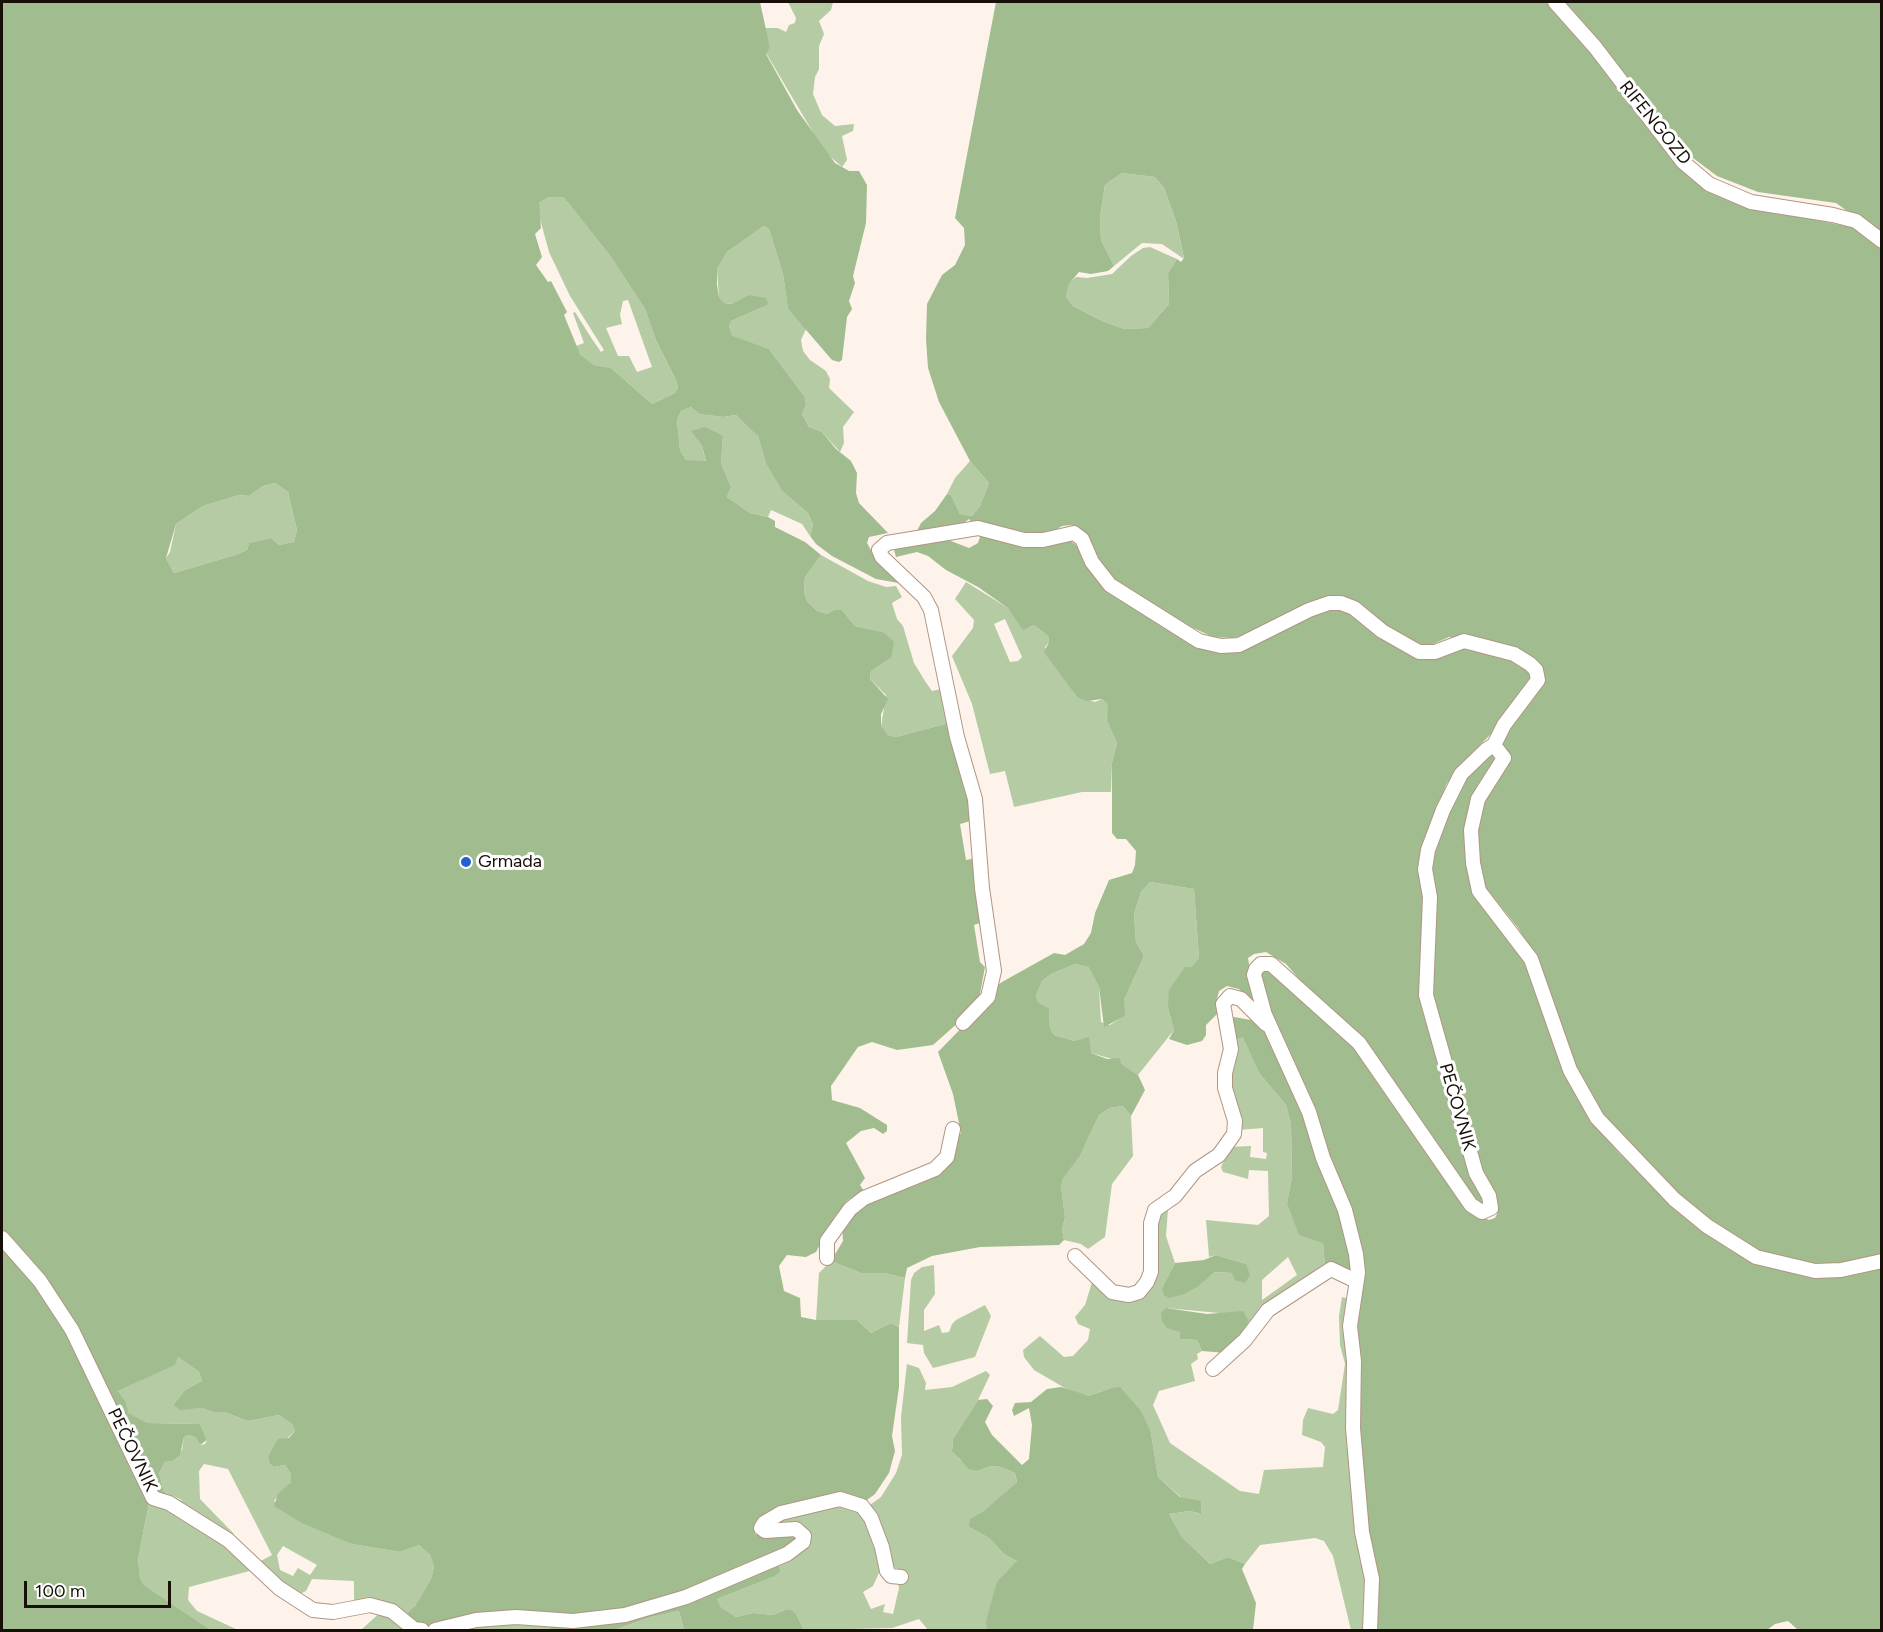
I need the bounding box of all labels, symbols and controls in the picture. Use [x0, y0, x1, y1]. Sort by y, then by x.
street label: RIFENGOZD [1614, 77, 1696, 169]
place label: Grmada [478, 851, 542, 873]
marker: Grmada [459, 855, 473, 869]
street label: PEČOVNIK [1434, 1061, 1480, 1153]
street label: PEČOVNIK [103, 1405, 161, 1495]
scale bar [27, 1569, 174, 1607]
text: 100 m [35, 1580, 85, 1602]

